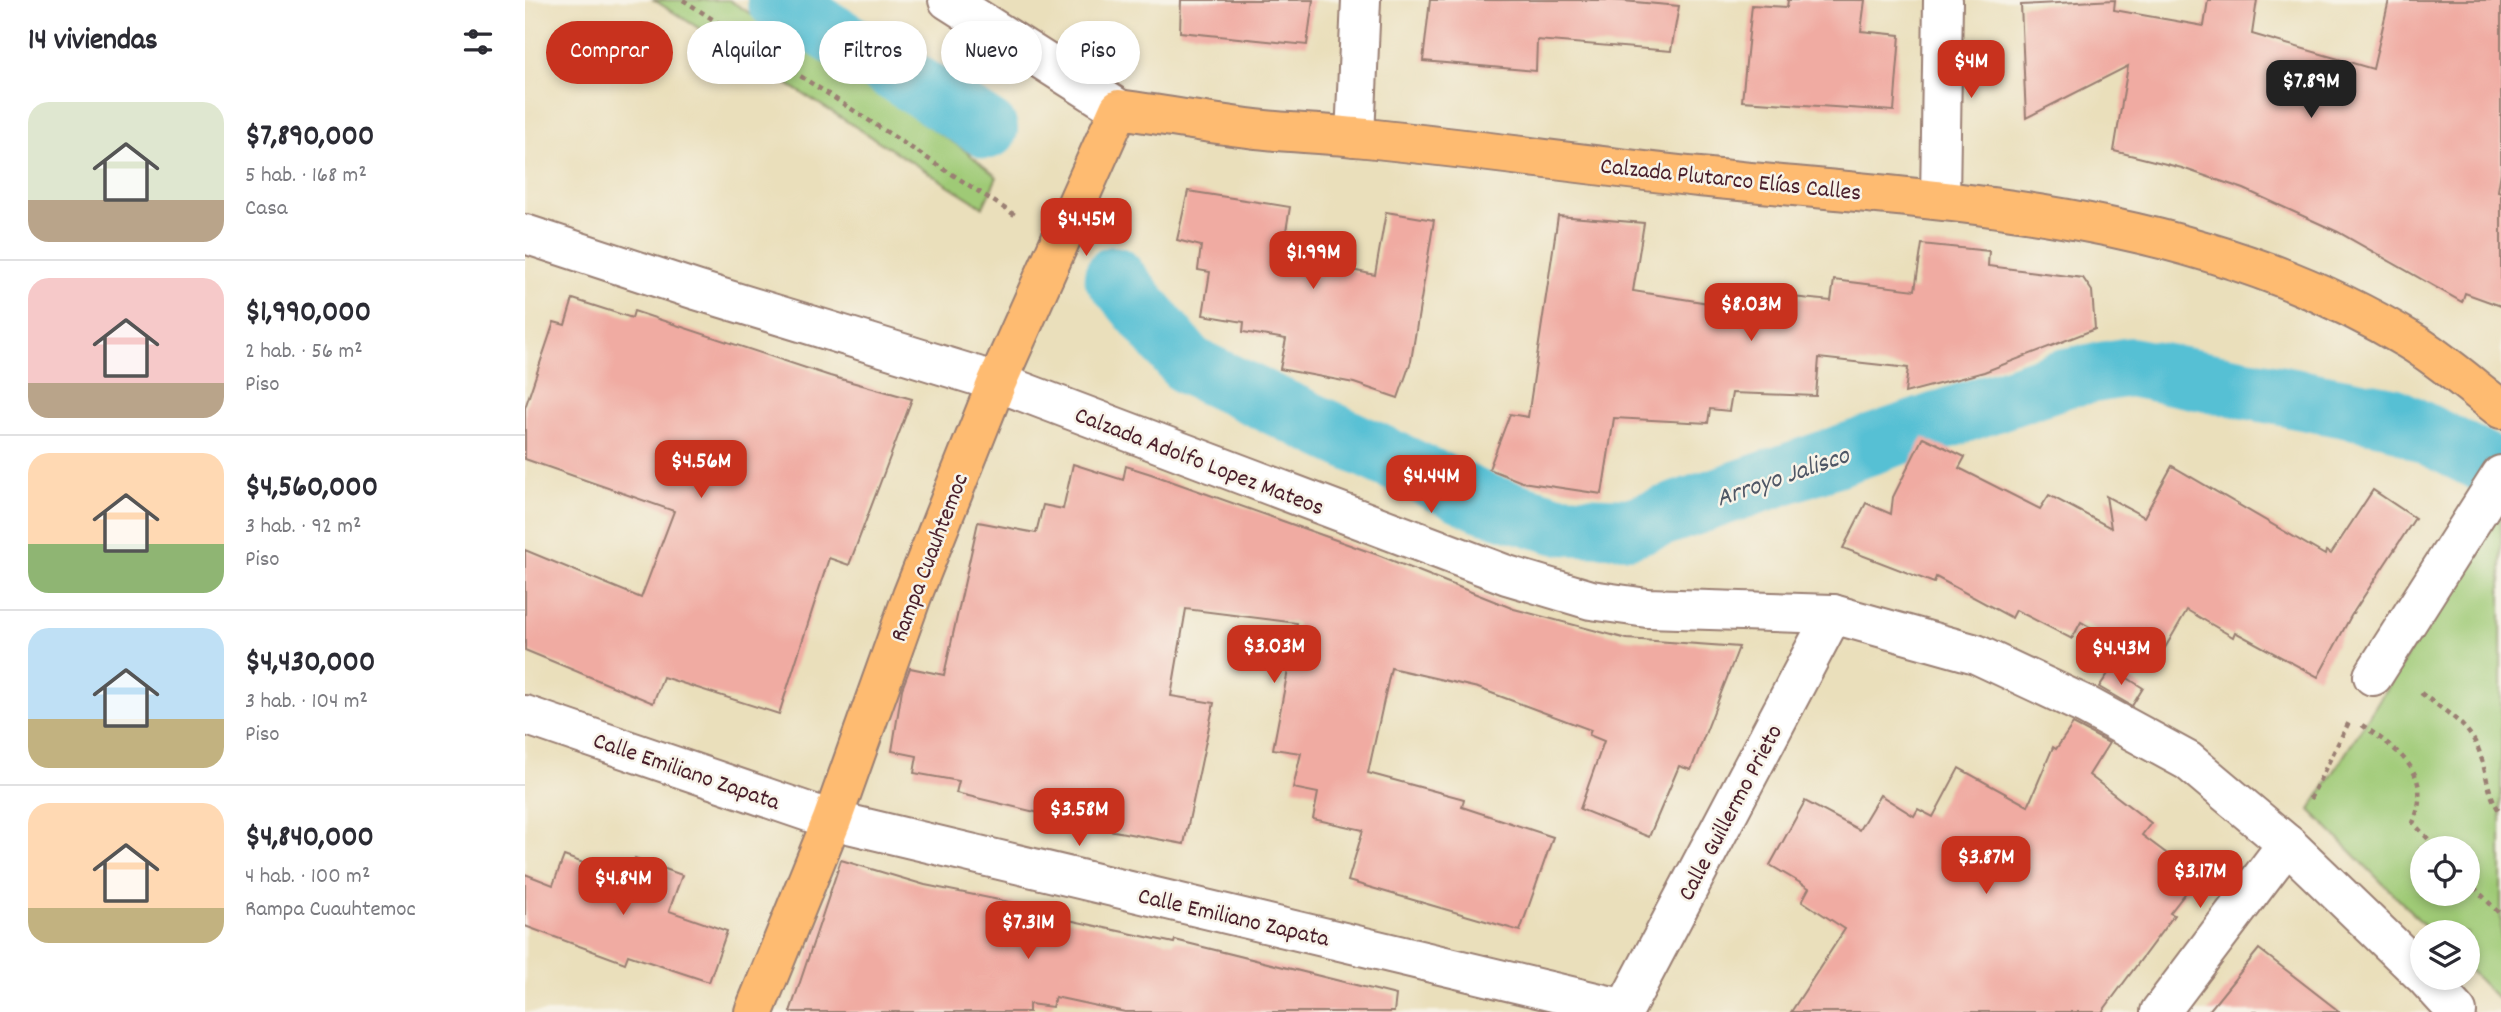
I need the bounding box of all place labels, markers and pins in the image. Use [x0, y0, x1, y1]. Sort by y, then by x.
pin: $4M [1937, 41, 2005, 100]
pin: $7.89M [2254, 60, 2368, 120]
pin: $4.45M [1029, 198, 1143, 258]
pin: $1.99M [1256, 232, 1370, 291]
pin: $8.03M [1694, 284, 1808, 343]
pin: $4.56M [644, 440, 758, 500]
pin: $4.44M [1374, 456, 1488, 515]
pin: $3.03M [1217, 626, 1331, 685]
pin: $4.43M [2064, 628, 2178, 687]
pin: $3.58M [1022, 788, 1136, 848]
pin: $3.87M [1929, 836, 2043, 896]
pin: $3.17M [2143, 850, 2257, 910]
pin: $4.84M [566, 858, 680, 917]
pin: $7.31M [971, 902, 1085, 961]

